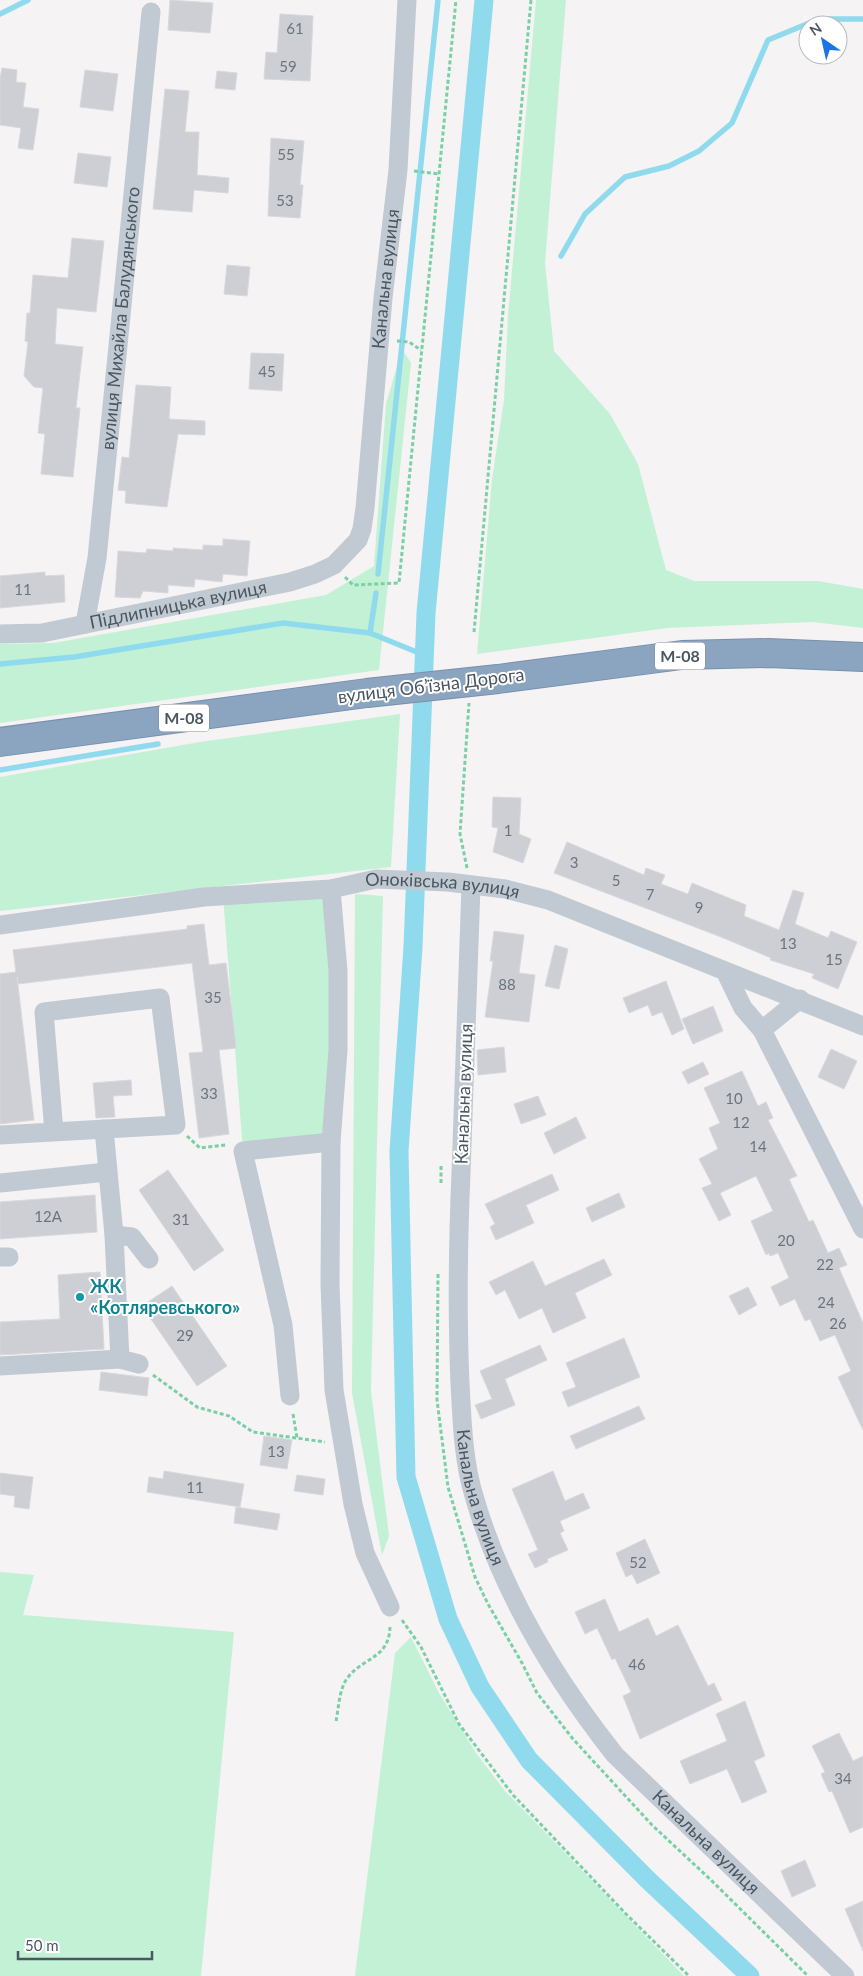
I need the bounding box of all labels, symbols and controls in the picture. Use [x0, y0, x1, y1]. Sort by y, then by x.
north arrow [798, 15, 848, 65]
house number: 61 [286, 19, 304, 37]
text: N [806, 19, 825, 39]
house number: 59 [279, 57, 297, 75]
house number: 55 [277, 145, 295, 163]
street label: вулиця Михайла Балудянського [96, 185, 144, 451]
house number: 53 [276, 191, 294, 209]
street label: Канальна вулиця [367, 208, 403, 350]
house number: 45 [258, 362, 276, 380]
street label: Підлипницька вулиця [87, 575, 268, 633]
house number: 11 [14, 580, 32, 598]
road number: М-08 [655, 642, 705, 669]
street label: вулиця Обʼїзна Дорога [336, 663, 525, 707]
road number: М-08 [159, 704, 209, 731]
house number: 1 [504, 821, 512, 839]
house number: 3 [570, 853, 578, 871]
street label: Оноківська вулиця [363, 867, 522, 902]
house number: 5 [612, 871, 620, 889]
house number: 7 [646, 885, 655, 903]
house number: 9 [695, 898, 703, 916]
house number: 13 [779, 934, 797, 952]
house number: 15 [825, 950, 843, 968]
house number: 88 [498, 975, 516, 993]
house number: 35 [204, 988, 222, 1006]
street label: Канальна вулиця [450, 1023, 476, 1165]
house number: 33 [200, 1084, 218, 1102]
house number: 10 [725, 1089, 743, 1107]
house number: 12 [732, 1113, 750, 1131]
house number: 14 [749, 1137, 767, 1155]
house number: 12А [34, 1207, 63, 1225]
house number: 31 [172, 1210, 190, 1228]
house number: 20 [777, 1231, 795, 1249]
house number: 22 [816, 1255, 834, 1273]
place label: ЖК «Котляревського» [90, 1275, 240, 1318]
marker: ЖК «Котляревського» [74, 1291, 86, 1303]
house number: 24 [817, 1293, 835, 1311]
house number: 26 [829, 1314, 847, 1332]
house number: 29 [176, 1326, 194, 1344]
street label: Канальна вулиця [453, 1428, 510, 1568]
house number: 13 [267, 1442, 285, 1460]
house number: 11 [186, 1478, 204, 1496]
house number: 52 [629, 1553, 647, 1571]
house number: 46 [628, 1655, 646, 1673]
house number: 34 [834, 1769, 852, 1787]
street label: Канальна вулиця [648, 1785, 765, 1898]
scale bar [18, 1928, 151, 1960]
text: 50 m [25, 1936, 59, 1954]

